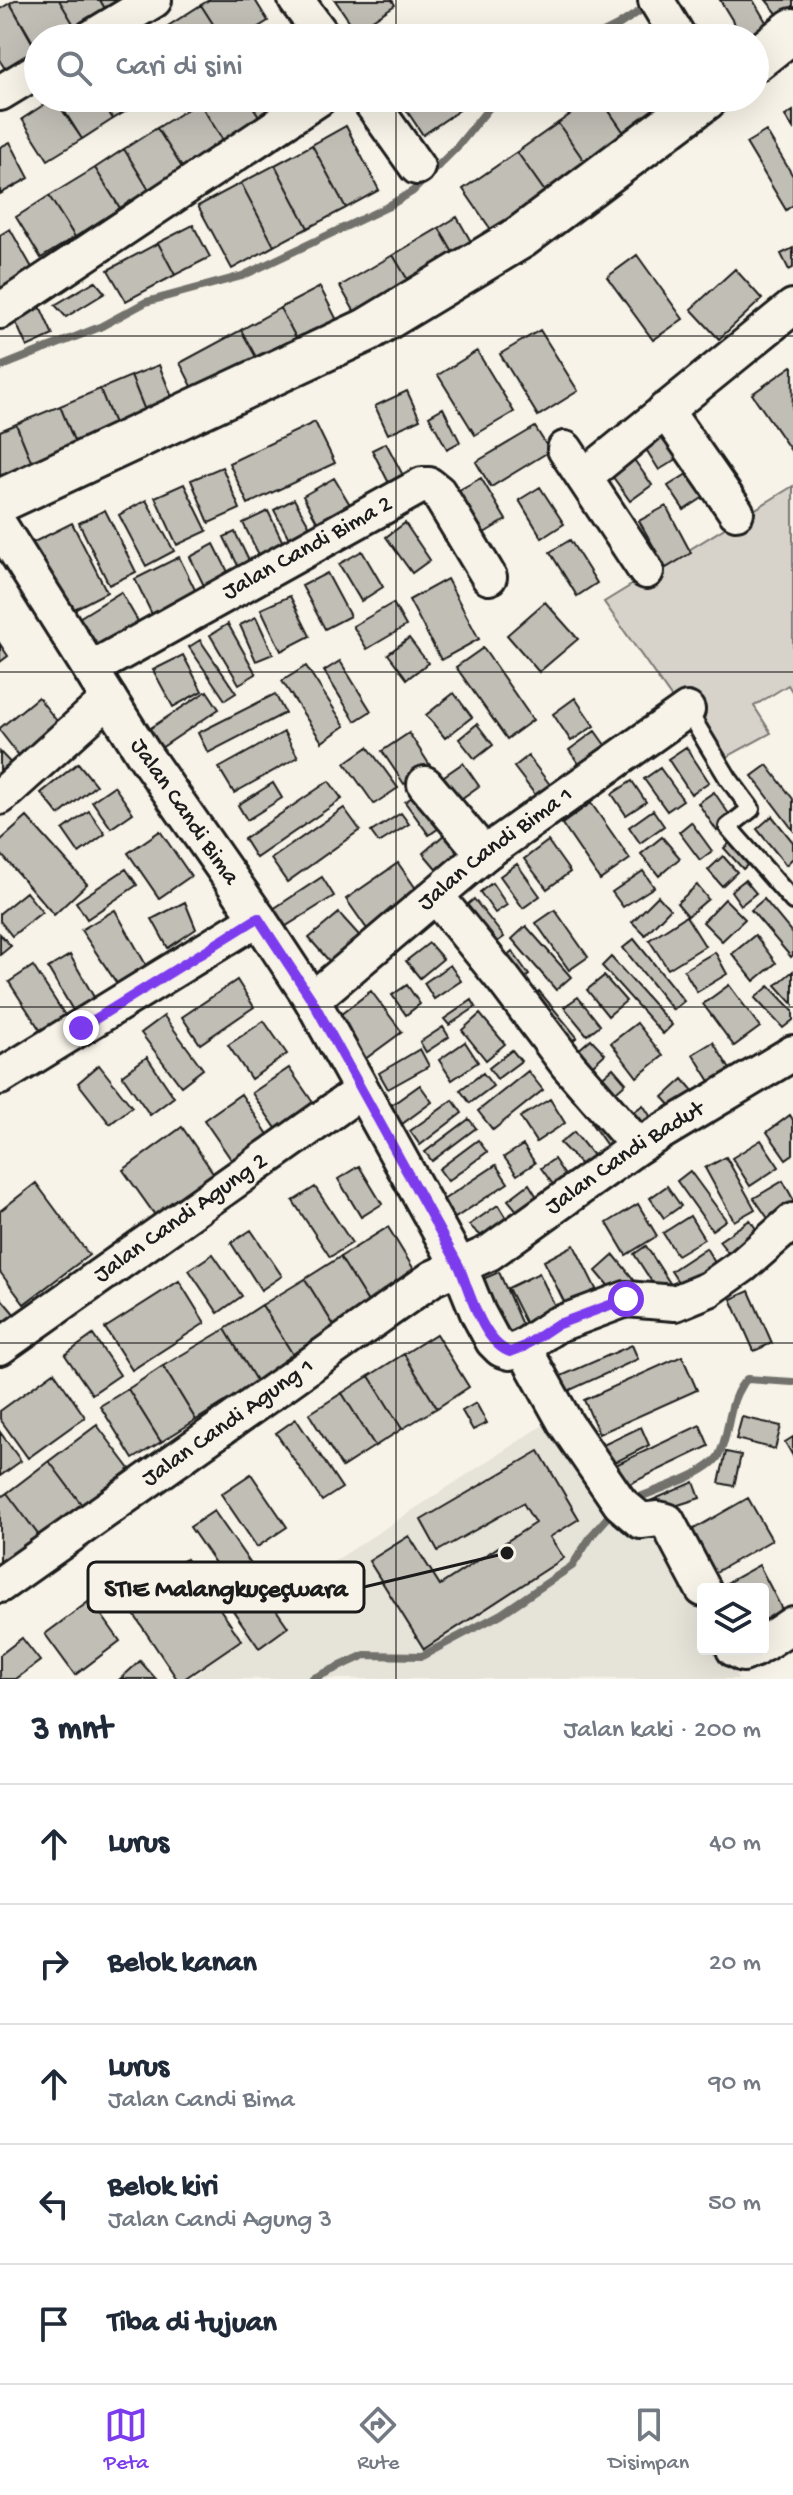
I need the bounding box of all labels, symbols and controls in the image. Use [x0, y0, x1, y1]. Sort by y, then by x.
search box [24, 24, 769, 112]
icon: search [52, 46, 96, 90]
text: Cari di sini [116, 51, 243, 86]
street label: Jalan Candi Bima 2 [218, 490, 398, 607]
street label: Jalan Candi Bima [123, 733, 246, 891]
street label: Jalan Candi Bima 1 [413, 781, 579, 918]
route end [63, 1010, 99, 1046]
street label: Jalan Candi Badut [540, 1094, 712, 1222]
street label: Jalan Candi Agung 2 [89, 1147, 274, 1290]
route start [608, 1281, 644, 1317]
street label: Jalan Candi Agung 1 [137, 1352, 320, 1494]
callout: STIE Malangkuçeçwara [88, 1562, 364, 1612]
text: STIE Malangkuçeçwara [104, 1576, 349, 1607]
map controls [697, 1583, 769, 1655]
button: layers [697, 1583, 769, 1655]
text: 3 mnt [32, 1711, 112, 1751]
text: Jalan kaki · 200 m [563, 1716, 761, 1747]
icon: ahead [32, 1822, 76, 1866]
text: Lurus [108, 1827, 169, 1862]
text: 40 m [709, 1829, 761, 1860]
icon: right [32, 1942, 76, 1986]
text: Belok kanan [108, 1947, 257, 1982]
text: 20 m [709, 1949, 761, 1980]
text: Lurus [108, 2051, 169, 2086]
icon: ahead [32, 2062, 76, 2106]
text: 90 m [709, 2069, 761, 2100]
text: Jalan Candi Bima [108, 2086, 295, 2117]
text: Belok kiri [108, 2171, 218, 2206]
icon: left [32, 2182, 76, 2226]
text: 50 m [708, 2189, 761, 2220]
text: Jalan Candi Agung 3 [108, 2206, 332, 2237]
icon: arrive [32, 2302, 76, 2346]
text: Tiba di tujuan [108, 2307, 277, 2342]
tab: Peta [104, 2403, 149, 2477]
tab: Rute [356, 2403, 400, 2477]
tab: Disimpan [608, 2403, 689, 2477]

